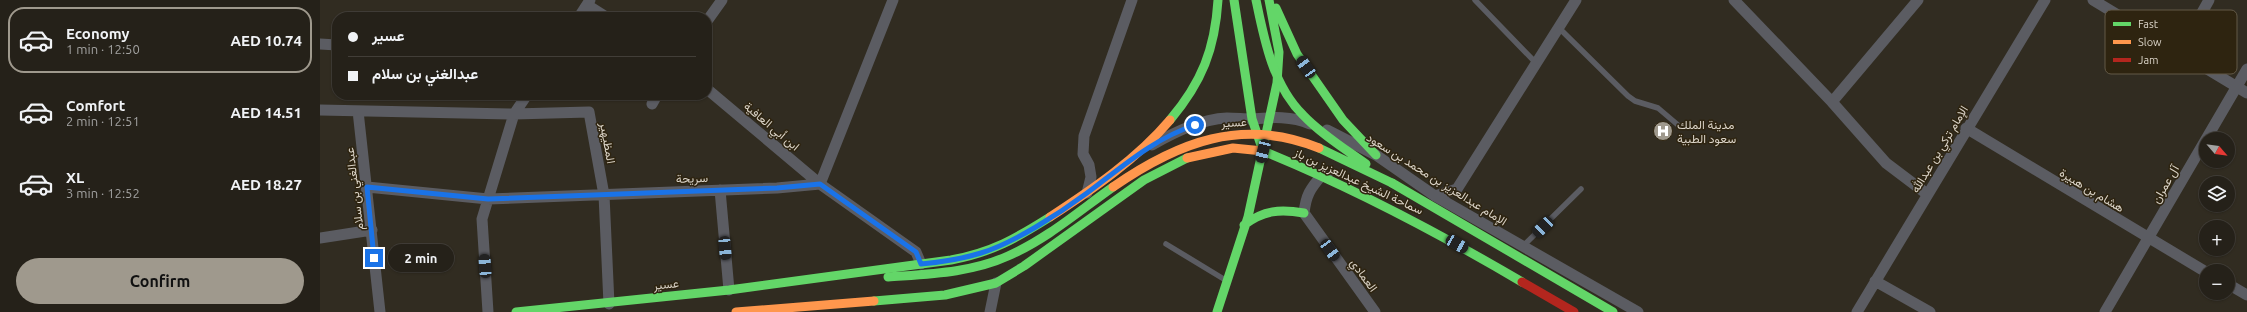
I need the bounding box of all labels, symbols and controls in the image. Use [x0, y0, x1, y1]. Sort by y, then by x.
legend [2105, 10, 2237, 74]
text: Fast [2138, 18, 2159, 30]
icon: car [18, 22, 54, 58]
text: Economy [66, 25, 130, 42]
text: عسير [372, 27, 405, 44]
text: AED 10.74 [231, 32, 302, 49]
text: Slow [2138, 36, 2162, 48]
text: 1 min · 12:50 [66, 42, 140, 56]
car [1294, 54, 1318, 80]
text: Jam [2138, 54, 2159, 66]
text: عبدالغني بن سلام [372, 65, 478, 82]
icon: car [18, 94, 54, 130]
text: Comfort [66, 97, 125, 114]
street label: ابن أبي العافية [739, 99, 802, 156]
street label: الإمام تركي بن عبدالله [1908, 103, 1973, 197]
text: AED 14.51 [231, 104, 302, 121]
text: 2 min · 12:51 [66, 114, 140, 128]
street label: عسير [1220, 115, 1247, 131]
route start [1186, 116, 1204, 134]
place label: مدينة الملك سعود الطبية [1677, 118, 1736, 147]
street label: المظيهير [596, 120, 618, 165]
hospital icon: مدينة الملك سعود الطبية [1652, 120, 1674, 142]
street label: الإمام عبدالعزيز بن محمد بن سعود [1363, 130, 1510, 229]
north arrow [2199, 132, 2235, 168]
map controls [2199, 132, 2235, 300]
car [1254, 138, 1272, 164]
street label: سماحة الشيخ عبدالعزيز بن باز [1290, 145, 1425, 219]
street label: عبدالغني بن سلام [342, 146, 369, 231]
street label: آل عمران [2149, 162, 2183, 206]
icon: car [18, 166, 54, 202]
street label: هشام بن هبيرة [2056, 166, 2127, 216]
text: XL [66, 169, 84, 186]
street label: سريحة [676, 171, 708, 187]
text: AED 18.27 [231, 176, 302, 193]
button: layers [2199, 176, 2235, 212]
text: 3 min · 12:52 [66, 186, 140, 200]
car [1530, 214, 1556, 240]
button: + [2199, 220, 2235, 256]
car [1444, 233, 1470, 255]
car [718, 236, 732, 260]
car [1318, 237, 1342, 263]
callout: 2 min [388, 244, 454, 272]
route end [365, 249, 383, 267]
text: 2 min [405, 251, 437, 265]
car [478, 254, 492, 278]
street label: العمادي [1345, 256, 1380, 296]
button: Confirm [16, 258, 304, 304]
button: − [2199, 264, 2235, 300]
street label: عسير [651, 276, 680, 294]

